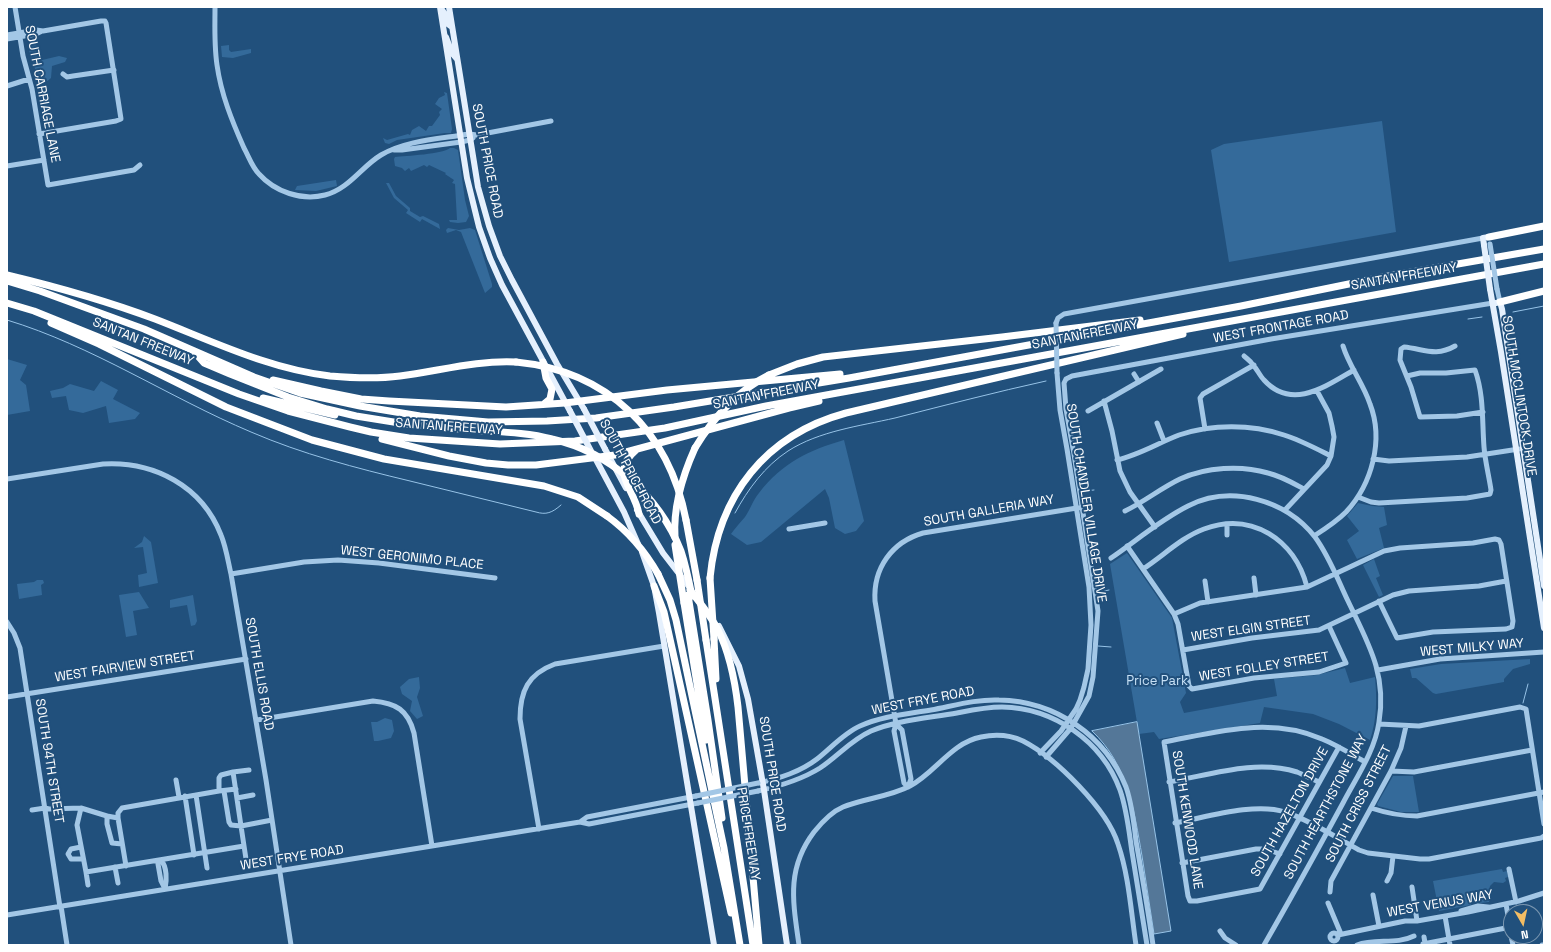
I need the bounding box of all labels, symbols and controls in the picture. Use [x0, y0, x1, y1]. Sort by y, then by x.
street label: SOUTH CARRIAGE LANE [21, 24, 63, 164]
street label: SOUTH PRICE ROAD [468, 102, 506, 220]
street label: SANTAN FREEWAY [1350, 260, 1458, 294]
street label: WEST FRONTAGE ROAD [1212, 307, 1350, 347]
street label: SOUTH MCCLINTOCK DRIVE [1499, 314, 1539, 478]
street label: SANTAN FREEWAY [90, 315, 196, 369]
street label: SANTAN FREEWAY [1031, 317, 1139, 353]
street label: SANTAN FREEWAY [712, 377, 820, 413]
street label: SOUTH CHANDLER VILLAGE DRIVE [1063, 402, 1109, 604]
street label: SANTAN FREEWAY [395, 415, 503, 439]
street label: SOUTH PRICE ROAD [596, 417, 664, 527]
street label: SOUTH GALLERIA WAY [923, 492, 1055, 530]
street label: WEST GERONIMO PLACE [340, 543, 484, 573]
street label: WEST ELGIN STREET [1190, 613, 1312, 645]
street label: SOUTH ELLIS ROAD [241, 616, 277, 732]
street label: WEST MILKY WAY [1419, 636, 1525, 660]
street label: WEST FAIRVIEW STREET [54, 648, 196, 686]
street label: WEST FOLLEY STREET [1198, 649, 1330, 685]
park label: Price Park [1126, 673, 1188, 689]
street label: WEST FRYE ROAD [870, 683, 976, 719]
street label: SOUTH 94TH STREET [31, 697, 67, 825]
street label: SOUTH PRICE ROAD [755, 715, 789, 833]
street label: SOUTH HEARTHSTONE WAY [1281, 732, 1371, 882]
street label: SOUTH CRISS STREET [1323, 743, 1395, 865]
street label: SOUTH HAZELTON DRIVE [1248, 745, 1332, 879]
street label: SOUTH KENWOOD LANE [1168, 750, 1206, 890]
street label: PRICE FREEWAY [733, 786, 763, 882]
street label: WEST FRYE ROAD [239, 842, 345, 874]
street label: WEST VENUS WAY [1386, 887, 1494, 921]
north arrow [1503, 904, 1543, 944]
text: N [1520, 927, 1529, 942]

